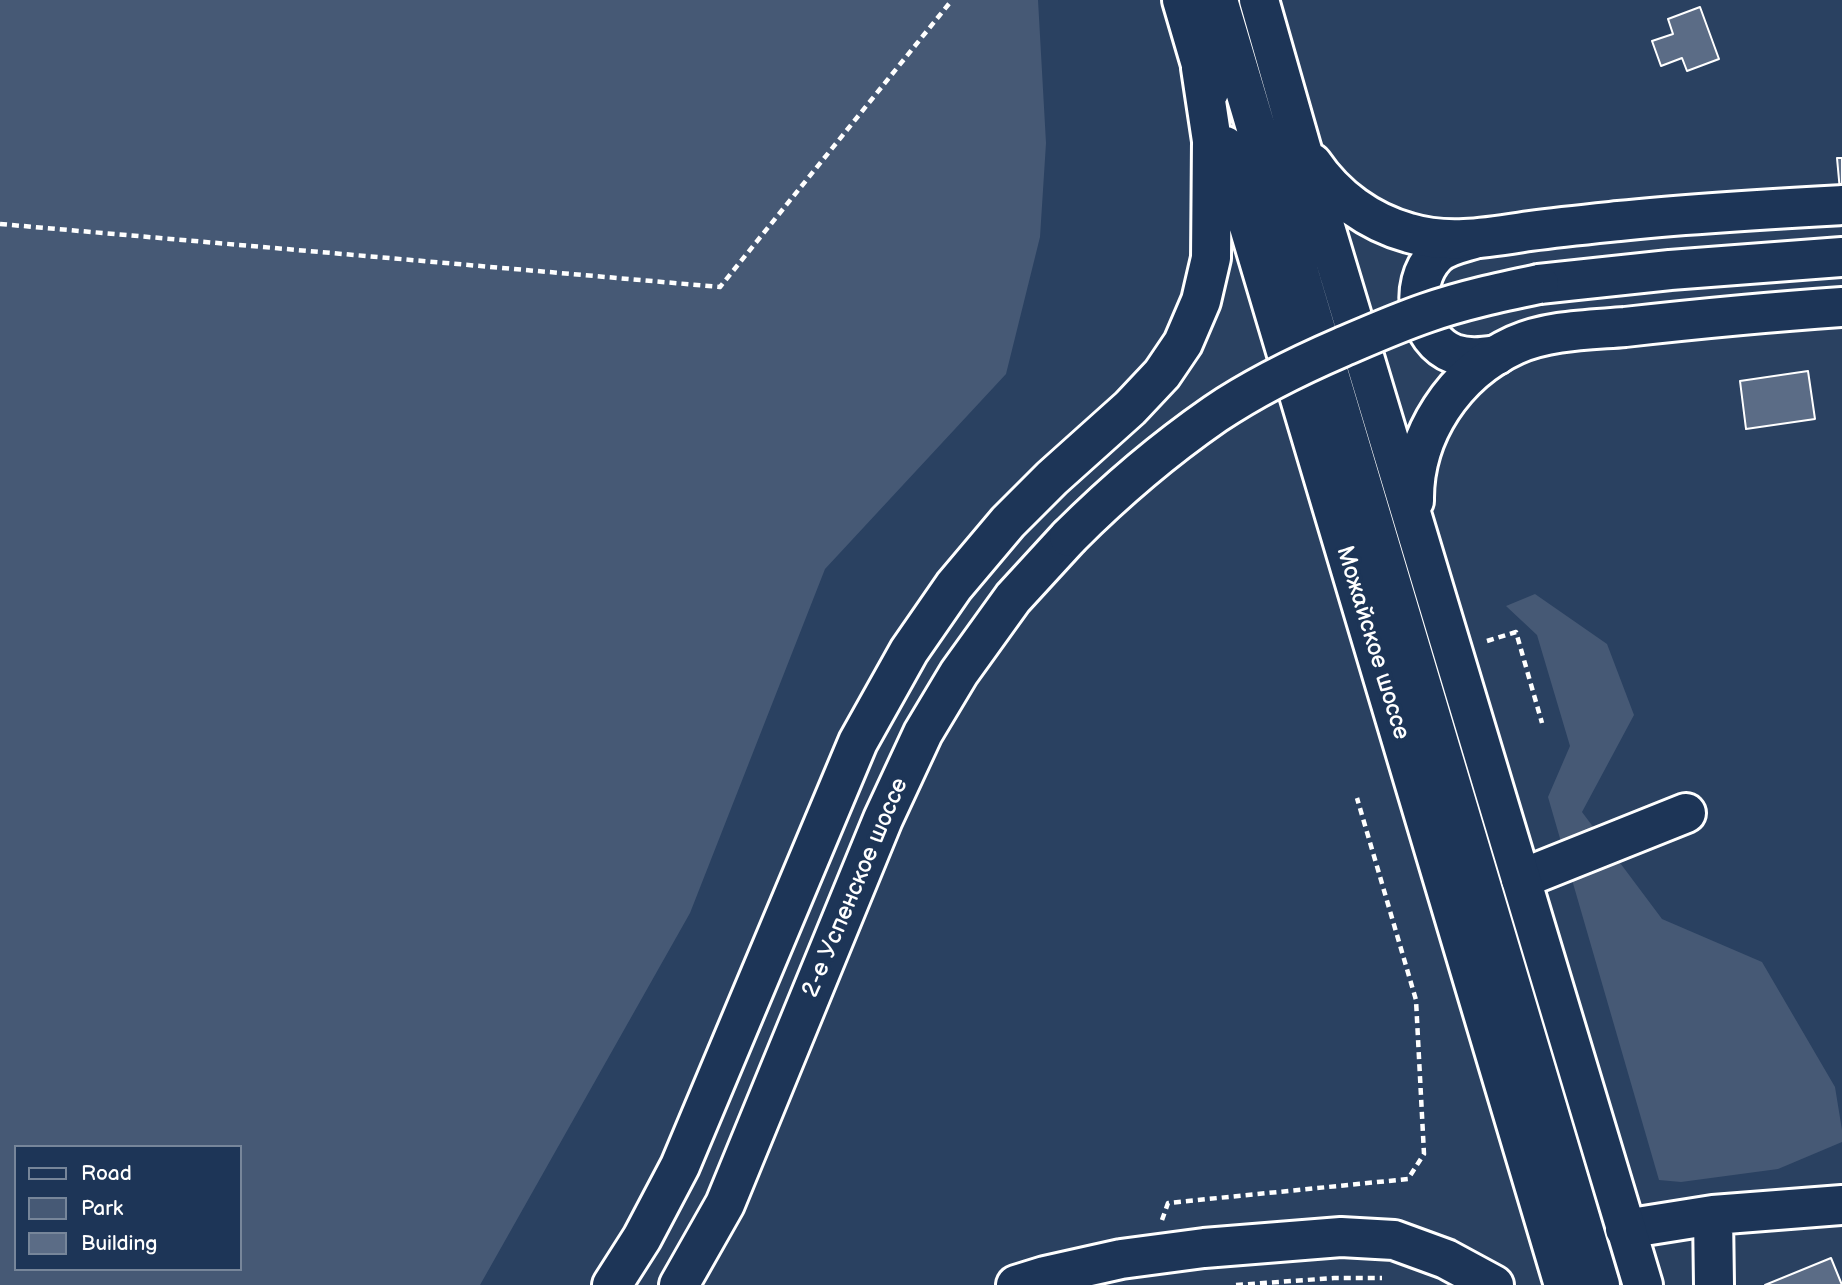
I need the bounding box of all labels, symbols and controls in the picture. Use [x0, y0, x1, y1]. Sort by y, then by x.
street label: Можайское шоссе [1329, 543, 1415, 743]
street label: 2-е Успенское шоссе [797, 774, 915, 1002]
legend [14, 1145, 242, 1271]
text: Road [81, 1161, 132, 1186]
text: Park [81, 1196, 123, 1221]
text: Building [81, 1231, 157, 1256]

